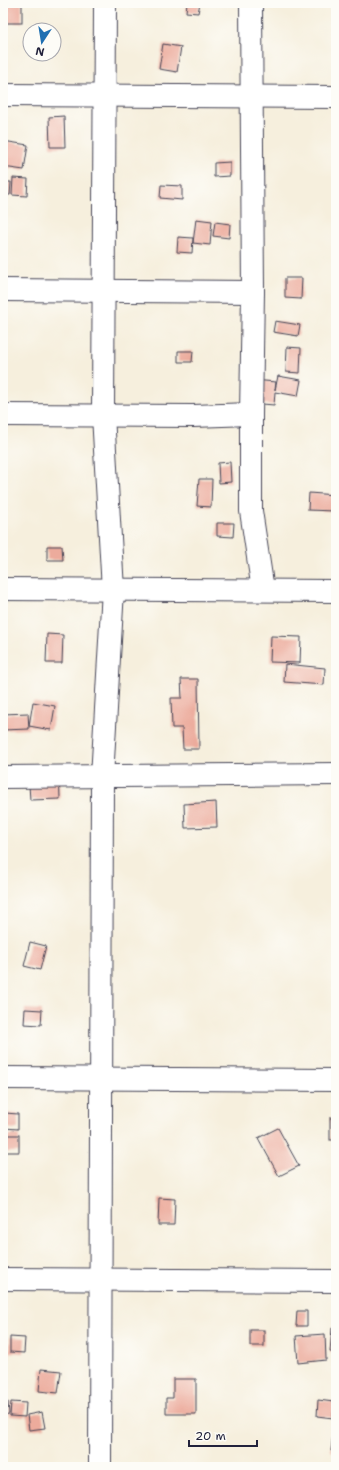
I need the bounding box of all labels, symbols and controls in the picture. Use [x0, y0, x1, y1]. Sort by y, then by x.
north arrow [22, 22, 62, 62]
text: N [34, 43, 46, 60]
scale bar [189, 1422, 257, 1448]
text: 20 m [195, 1428, 226, 1444]

